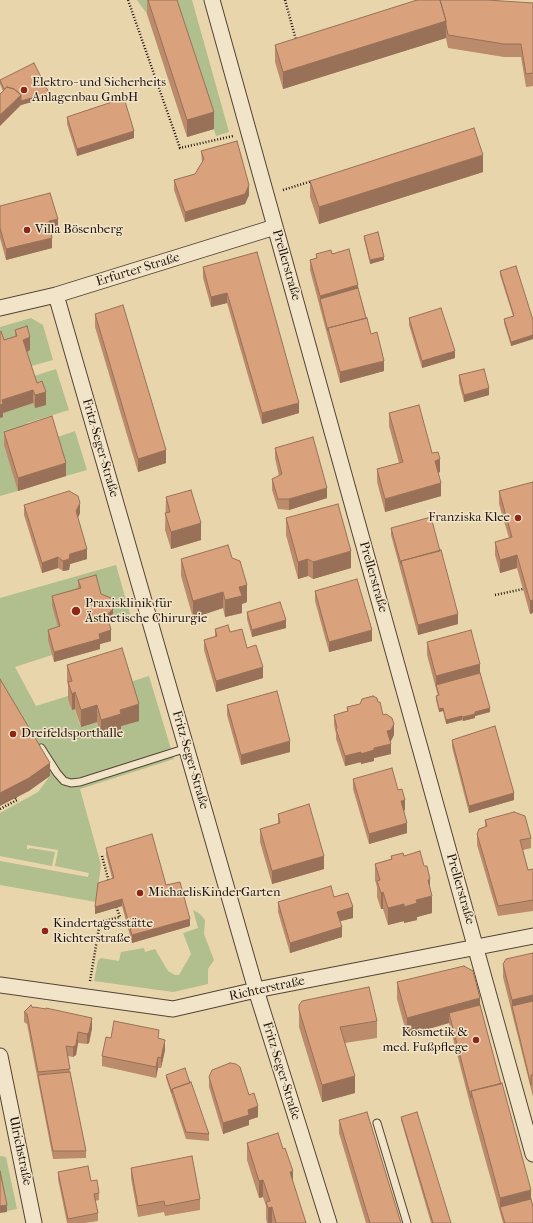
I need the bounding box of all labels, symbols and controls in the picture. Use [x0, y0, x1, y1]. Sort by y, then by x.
place label: Elektro- und Sicherheits Anlagenbau GmbH [32, 75, 166, 106]
marker: Elektro- und Sicherheits Anlagenbau GmbH [19, 85, 29, 95]
place label: Villa Bösenberg [35, 222, 123, 238]
marker: Villa Bösenberg [22, 225, 32, 235]
street label: Prellerstraße [268, 228, 304, 302]
street label: Erfurter Straße [94, 250, 182, 290]
street label: Fritz-Seger-Straße [78, 397, 122, 499]
place label: Franziska Klee [428, 510, 510, 526]
marker: Franziska Klee [513, 513, 523, 523]
street label: Prellerstraße [355, 540, 391, 614]
place label: Praxisklinik für Ästhetische Chirurgie [85, 596, 207, 627]
marker: Praxisklinik für Ästhetische Chirurgie [70, 605, 82, 617]
street label: Fritz-Seger-Straße [168, 709, 212, 811]
place label: Dreifeldsporthalle [21, 726, 123, 742]
marker: Dreifeldsporthalle [8, 729, 18, 739]
street label: Prellerstraße [442, 852, 478, 926]
place label: MichaelisKinderGarten [148, 885, 280, 901]
marker: MichaelisKinderGarten [135, 888, 145, 898]
place label: Kindertagesstätte Richterstraße [53, 916, 153, 947]
marker: Kindertagesstätte Richterstraße [40, 926, 50, 936]
street label: Richterstraße [228, 973, 306, 1005]
street label: Fritz-Seger-Straße [259, 1020, 303, 1122]
place label: Kosmetik & med. Fußpflege [382, 1025, 468, 1056]
marker: Kosmetik & med. Fußpflege [471, 1035, 481, 1045]
street label: Ulrichstraße [5, 1115, 35, 1187]

